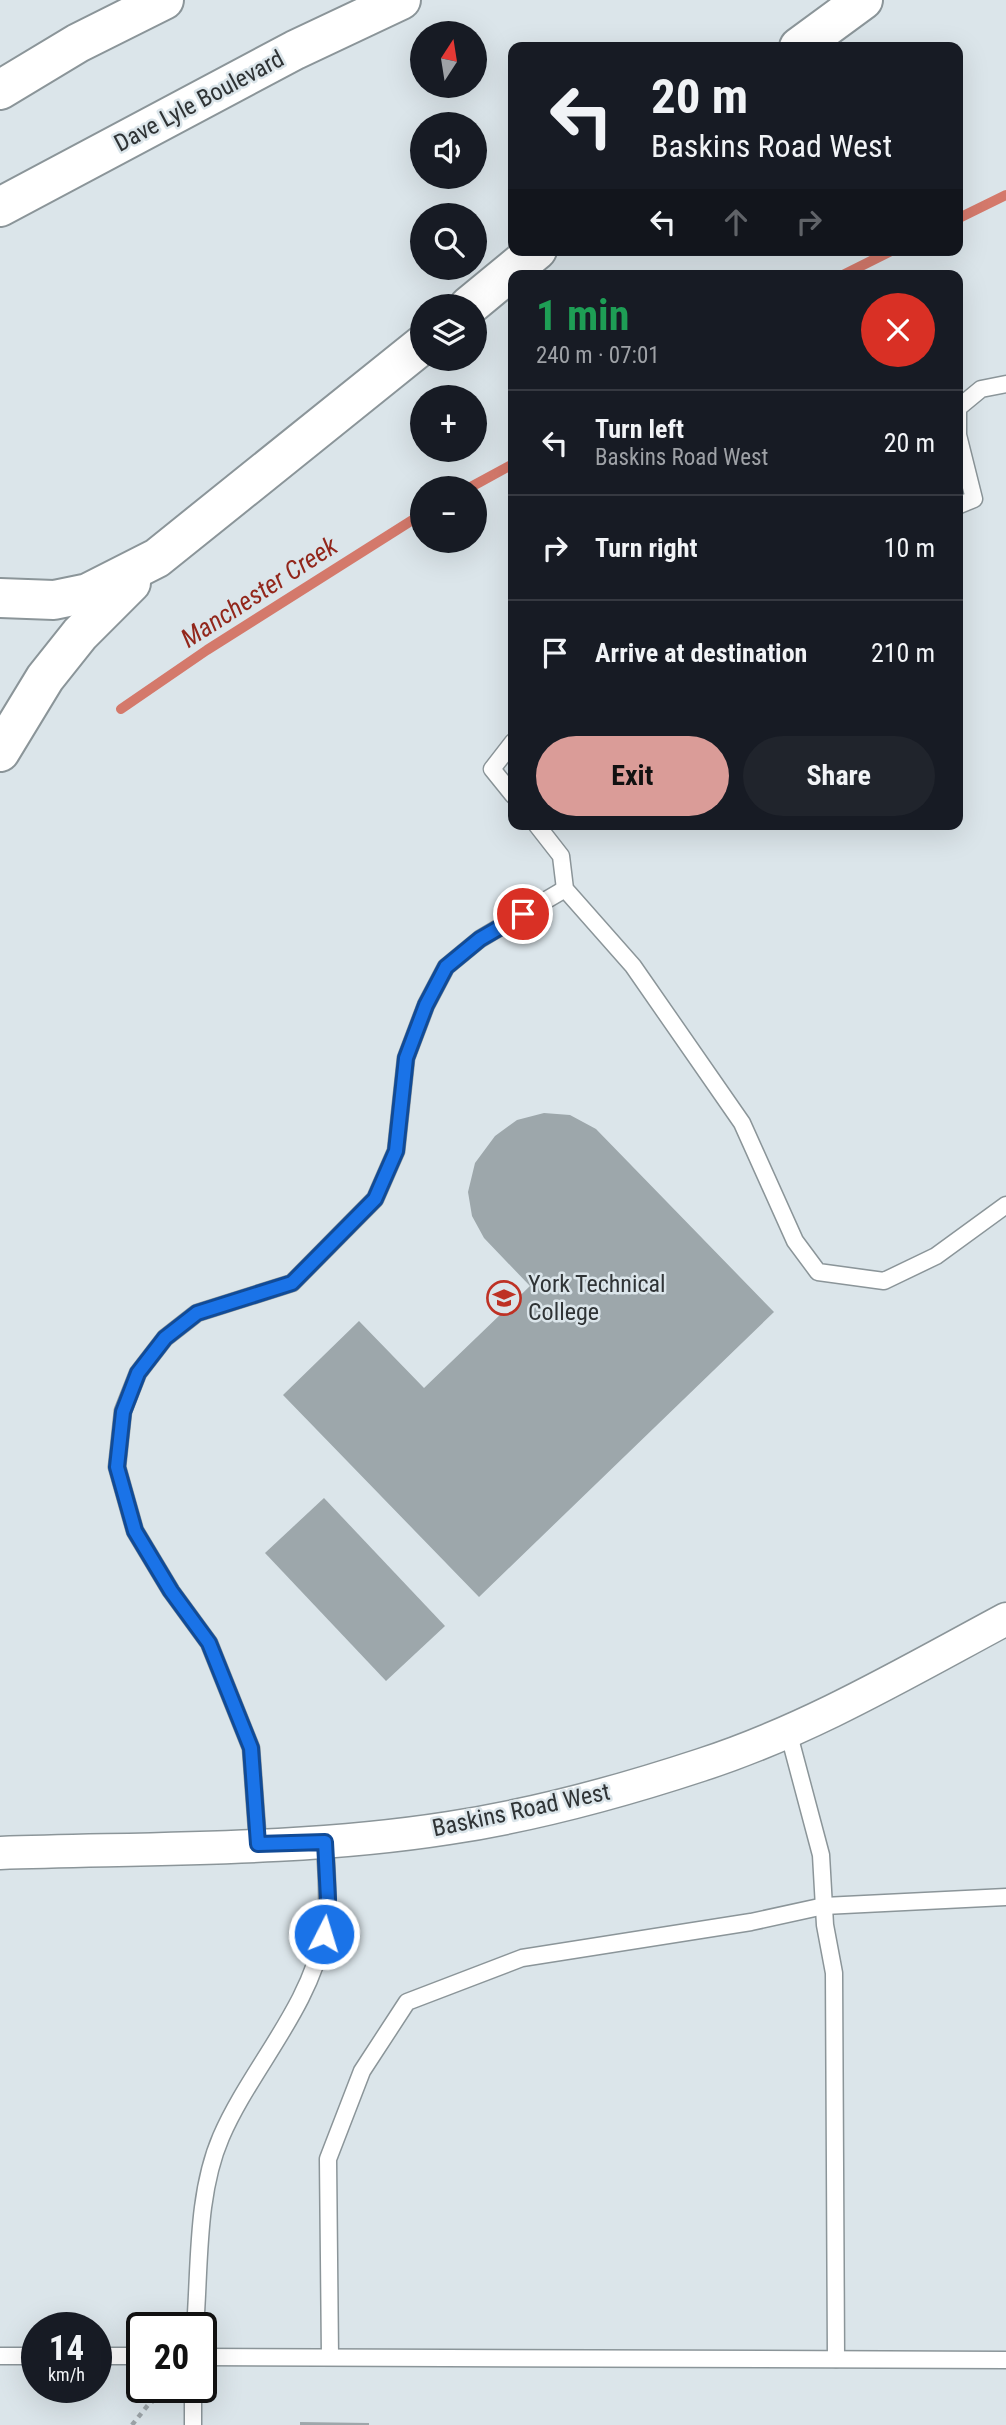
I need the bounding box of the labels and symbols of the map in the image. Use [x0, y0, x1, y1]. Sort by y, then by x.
north arrow [410, 21, 486, 98]
street label: Dave Lyle Boulevard [109, 45, 289, 157]
water label: Manchester Creek [175, 530, 343, 654]
pin [493, 884, 553, 944]
place label: York Technical College [528, 1270, 666, 1326]
school or university icon: York Technical College [485, 1279, 523, 1317]
street label: Baskins Road West [430, 1778, 612, 1842]
position arrow [287, 1897, 361, 1971]
speed limit sign: 20 [126, 2312, 217, 2403]

